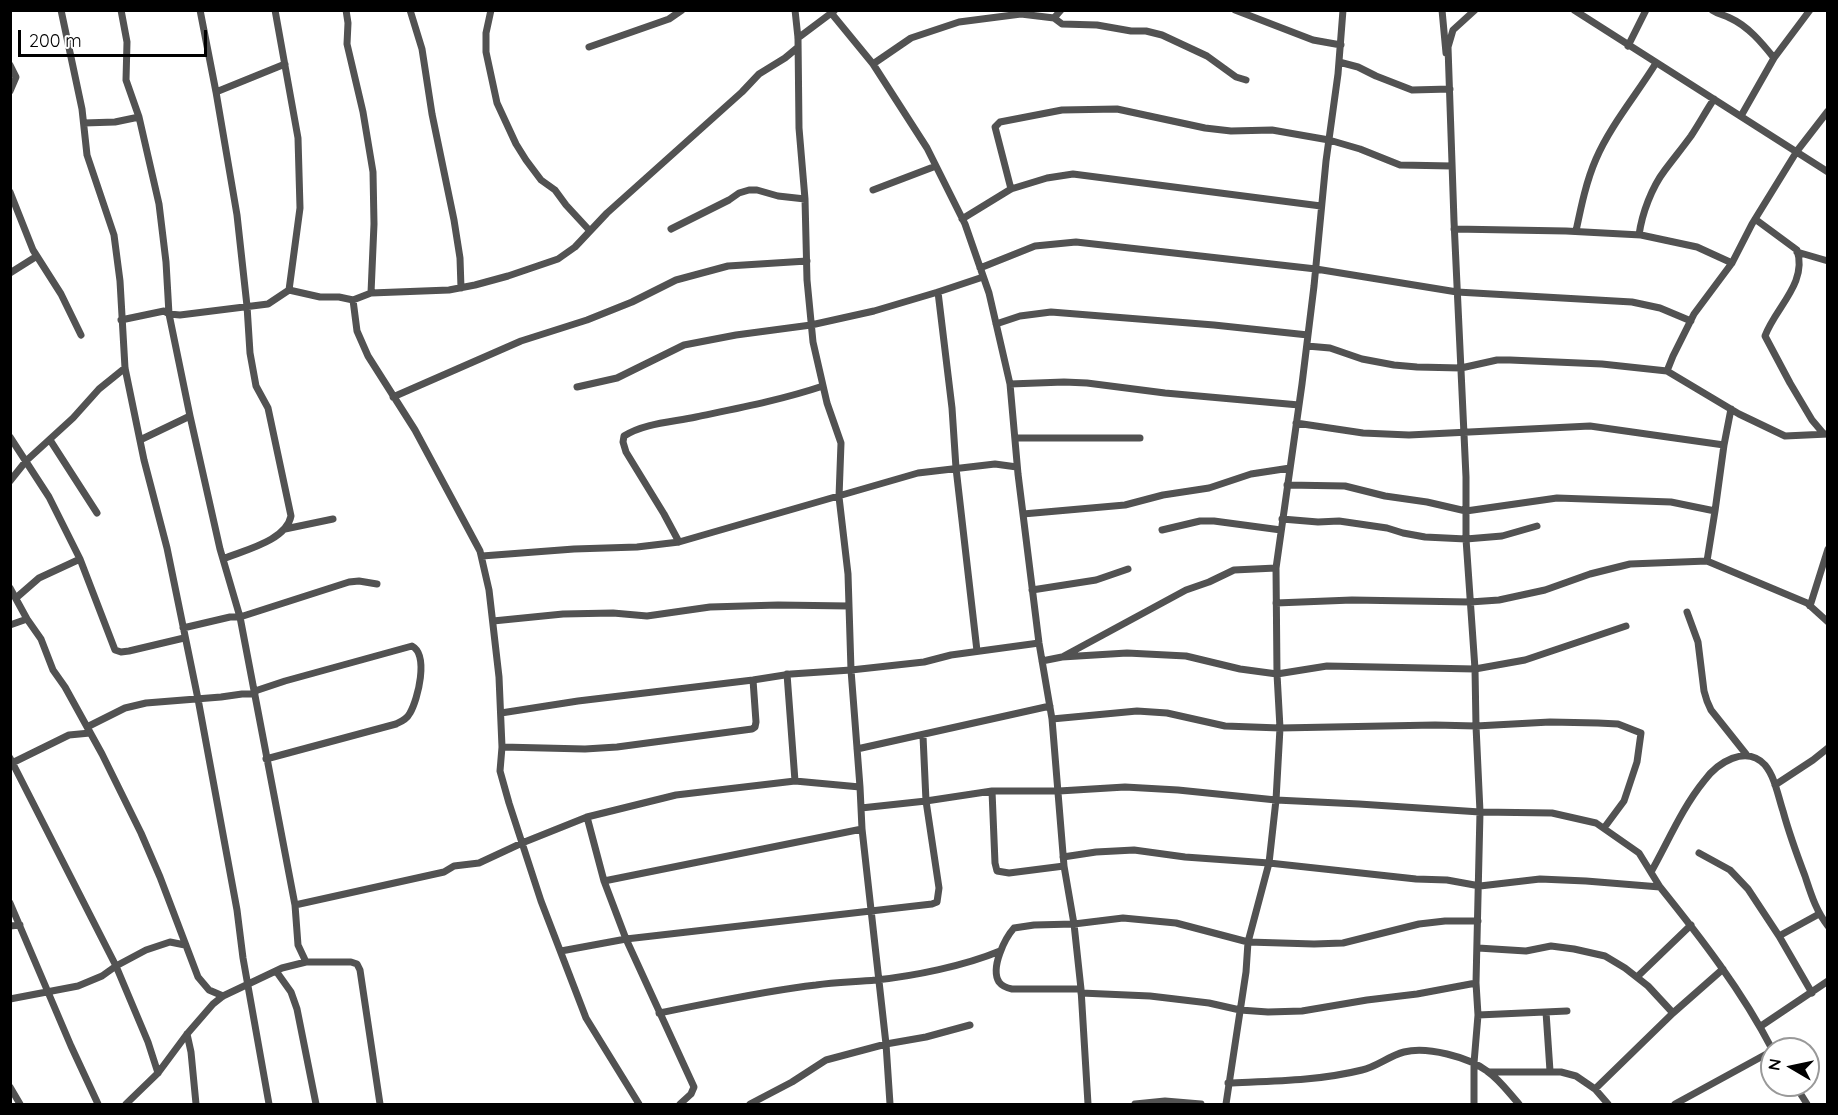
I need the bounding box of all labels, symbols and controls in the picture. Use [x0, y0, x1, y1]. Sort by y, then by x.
scale bar [21, 18, 210, 56]
text: 200 m [29, 29, 82, 52]
north arrow [1760, 1037, 1820, 1097]
text: N [1763, 1057, 1785, 1072]

